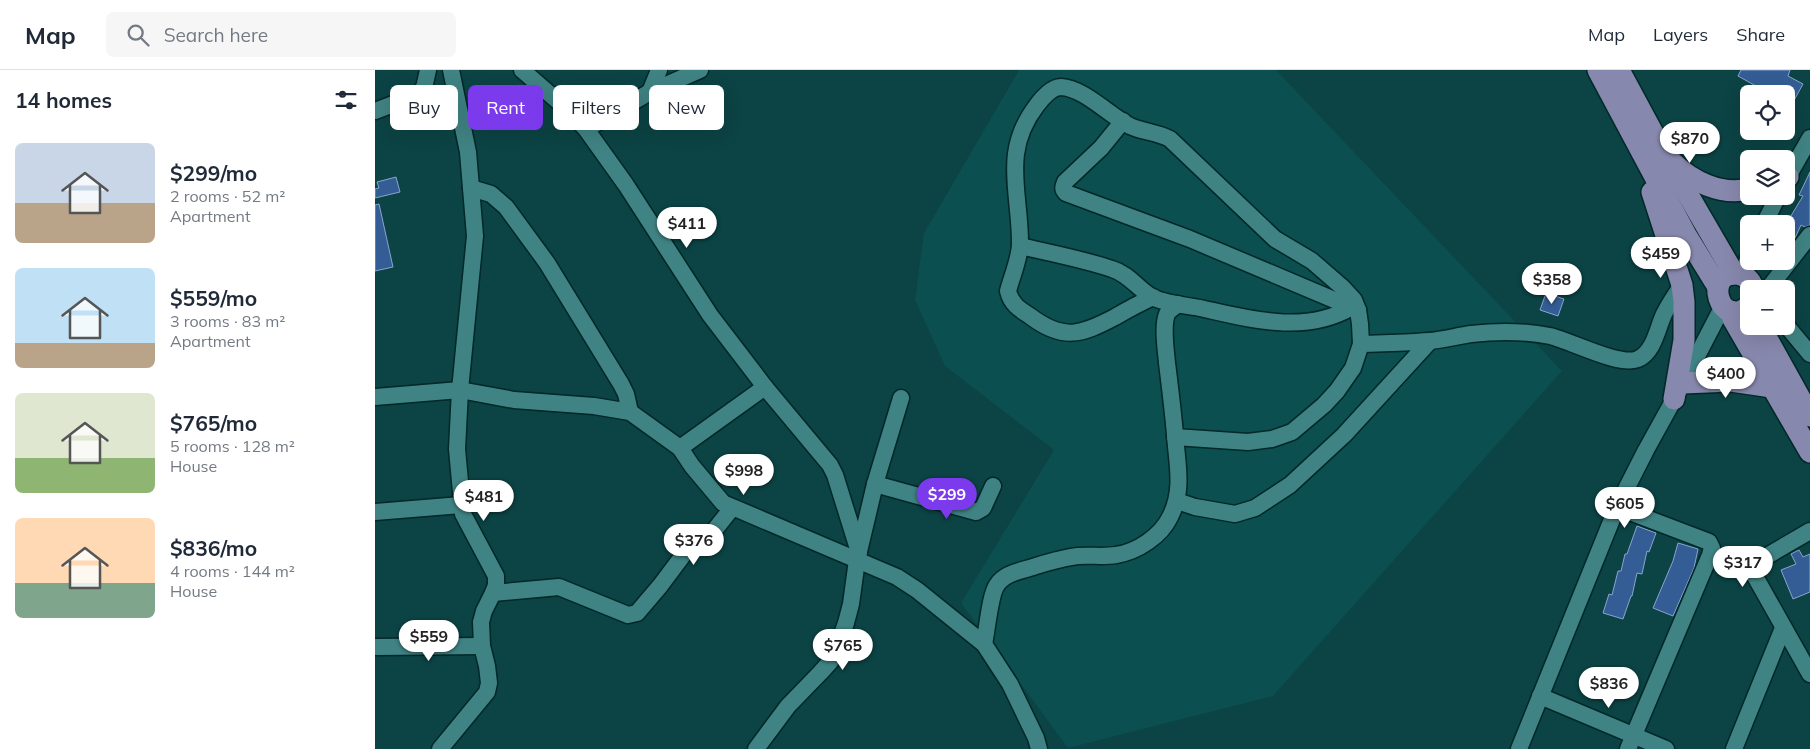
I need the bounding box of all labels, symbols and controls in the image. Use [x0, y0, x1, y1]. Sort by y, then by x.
search box [106, 12, 456, 57]
text: Map [25, 20, 76, 50]
icon: search [124, 21, 152, 49]
text: Search here [164, 23, 268, 47]
text: Map [1588, 23, 1625, 46]
text: Layers [1653, 23, 1708, 46]
text: Share [1736, 23, 1785, 46]
chip: Buy [390, 85, 458, 130]
chip: Rent [468, 85, 543, 130]
chip: Filters [553, 85, 639, 130]
chip: New [649, 85, 724, 130]
map controls [1740, 85, 1795, 335]
button: locate [1740, 85, 1795, 140]
icon: filters [332, 86, 360, 114]
text: 14 homes [15, 87, 112, 113]
pin: $870 [1660, 122, 1720, 164]
text: $870 [1671, 128, 1709, 148]
button: layers [1740, 150, 1795, 205]
text: $299/mo [170, 160, 257, 186]
icon: home [55, 163, 115, 223]
text: 2 rooms · 52 m² [170, 186, 285, 206]
text: Apartment [170, 206, 251, 226]
pin: $411 [657, 206, 717, 249]
text: $411 [668, 213, 706, 233]
button: + [1740, 215, 1795, 270]
pin: $459 [1631, 236, 1691, 279]
text: $459 [1642, 243, 1680, 263]
pin: $358 [1522, 262, 1582, 305]
text: $358 [1533, 269, 1571, 289]
button: − [1740, 280, 1795, 335]
text: $559/mo [170, 285, 257, 311]
icon: home [55, 288, 115, 348]
text: 3 rooms · 83 m² [170, 311, 285, 331]
text: Apartment [170, 331, 251, 351]
pin: $400 [1696, 356, 1756, 399]
text: $400 [1707, 363, 1745, 383]
text: $765/mo [170, 410, 257, 436]
icon: home [55, 413, 115, 473]
text: 5 rooms · 128 m² [170, 436, 295, 456]
pin: $998 [714, 454, 774, 496]
text: House [170, 456, 217, 476]
text: $998 [725, 460, 763, 480]
pin: $299 [917, 478, 977, 520]
pin: $481 [454, 480, 514, 522]
text: $299 [928, 484, 966, 504]
text: $481 [465, 486, 503, 506]
pin: $605 [1595, 486, 1655, 529]
text: $605 [1606, 493, 1644, 513]
pin: $376 [664, 524, 724, 566]
text: $376 [675, 530, 713, 550]
text: $836/mo [170, 535, 257, 561]
icon: home [55, 538, 115, 598]
pin: $317 [1713, 546, 1773, 588]
text: $317 [1724, 552, 1762, 572]
text: 4 rooms · 144 m² [170, 561, 295, 581]
text: House [170, 581, 217, 601]
pin: $559 [399, 620, 459, 662]
text: $559 [410, 626, 448, 646]
pin: $765 [813, 628, 873, 671]
text: $765 [824, 635, 862, 655]
pin: $836 [1579, 666, 1639, 709]
text: $836 [1590, 673, 1628, 693]

